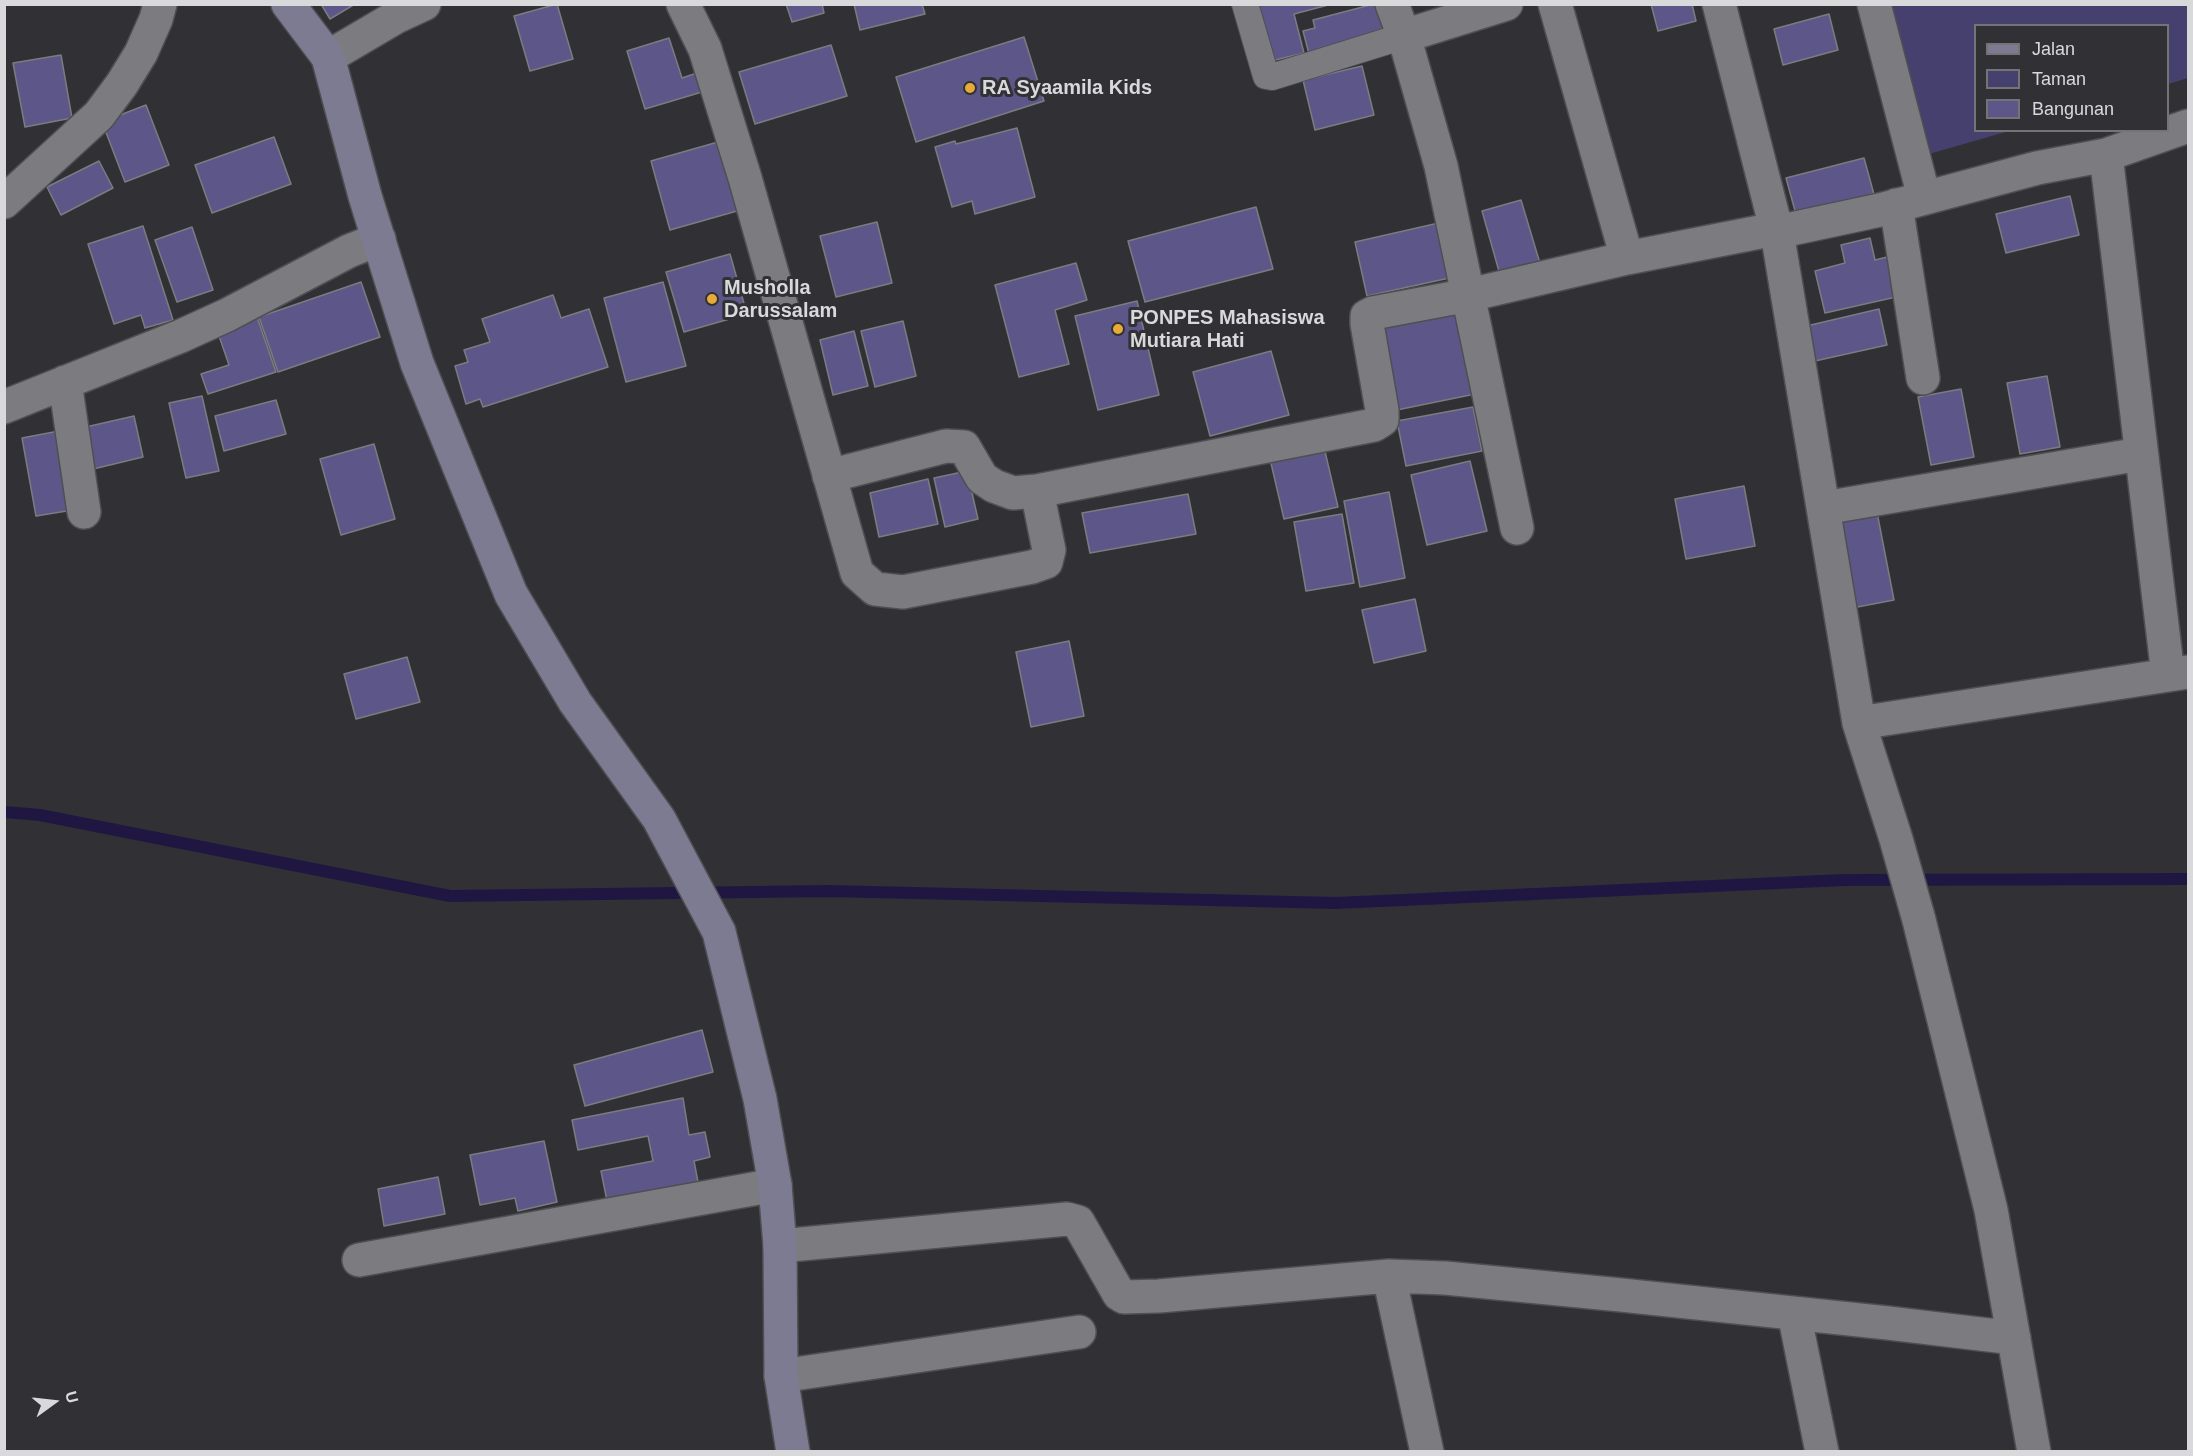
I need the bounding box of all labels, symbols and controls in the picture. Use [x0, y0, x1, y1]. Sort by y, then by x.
legend [1974, 24, 2169, 132]
text: Jalan [2032, 39, 2075, 59]
text: Taman [2032, 69, 2086, 89]
place label: RA Syaamila Kids [982, 76, 1152, 100]
marker: RA Syaamila Kids [963, 81, 977, 95]
text: Bangunan [2032, 99, 2114, 119]
place label: Musholla Darussalam [724, 276, 837, 323]
marker: Musholla Darussalam [705, 292, 719, 306]
place label: PONPES Mahasiswa Mutiara Hati [1130, 306, 1325, 353]
marker: PONPES Mahasiswa Mutiara Hati [1111, 322, 1125, 336]
north arrow [24, 1372, 84, 1432]
text: U [62, 1389, 82, 1405]

